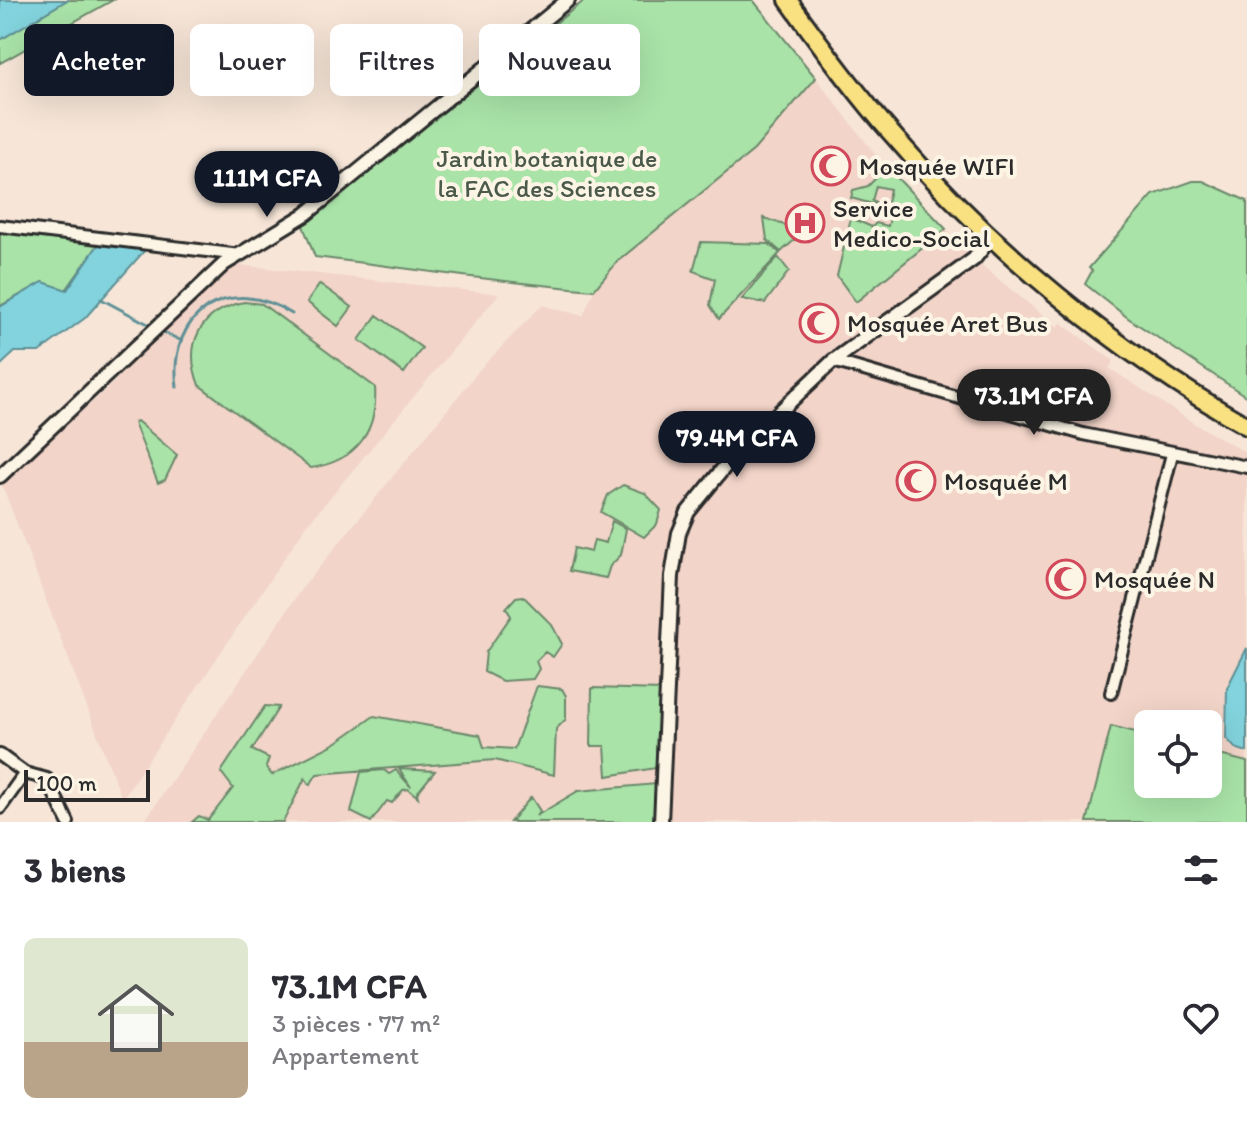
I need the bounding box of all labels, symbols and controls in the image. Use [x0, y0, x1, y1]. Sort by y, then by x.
chip: Acheter [24, 24, 174, 96]
chip: Louer [190, 24, 314, 96]
chip: Filtres [330, 24, 463, 96]
chip: Nouveau [479, 24, 640, 96]
park label: Jardin botanique de la FAC des Sciences [437, 142, 657, 204]
mosque icon: Mosquée WIFI [810, 145, 852, 187]
place label: Mosquée WIFI [859, 150, 1015, 182]
pin: 111M CFA [184, 151, 350, 219]
text: 111M CFA [212, 161, 322, 193]
place label: Service Medico-Social [833, 192, 990, 254]
hospital icon: Service Medico-Social [784, 202, 826, 244]
mosque icon: Mosquée Aret Bus [798, 302, 840, 344]
place label: Mosquée Aret Bus [847, 307, 1048, 339]
pin: 73.1M CFA [942, 369, 1126, 437]
text: 73.1M CFA [975, 379, 1093, 411]
pin: 79.4M CFA [645, 411, 829, 479]
text: 79.4M CFA [676, 421, 798, 453]
mosque icon: Mosquée M [895, 460, 937, 502]
place label: Mosquée M [944, 465, 1068, 497]
mosque icon: Mosquée N [1045, 558, 1087, 600]
place label: Mosquée N [1094, 563, 1215, 595]
map controls [1134, 710, 1222, 798]
button: locate [1134, 710, 1222, 798]
scale bar [24, 766, 150, 802]
text: 100 m [36, 770, 97, 797]
icon: filters [1179, 848, 1223, 892]
text: 3 biens [24, 850, 126, 891]
text: 73.1M CFA [272, 966, 427, 1007]
icon: home [88, 970, 184, 1066]
icon: heart [1179, 996, 1223, 1040]
text: 3 pièces · 77 m² [272, 1007, 440, 1039]
text: Appartement [272, 1039, 419, 1071]

